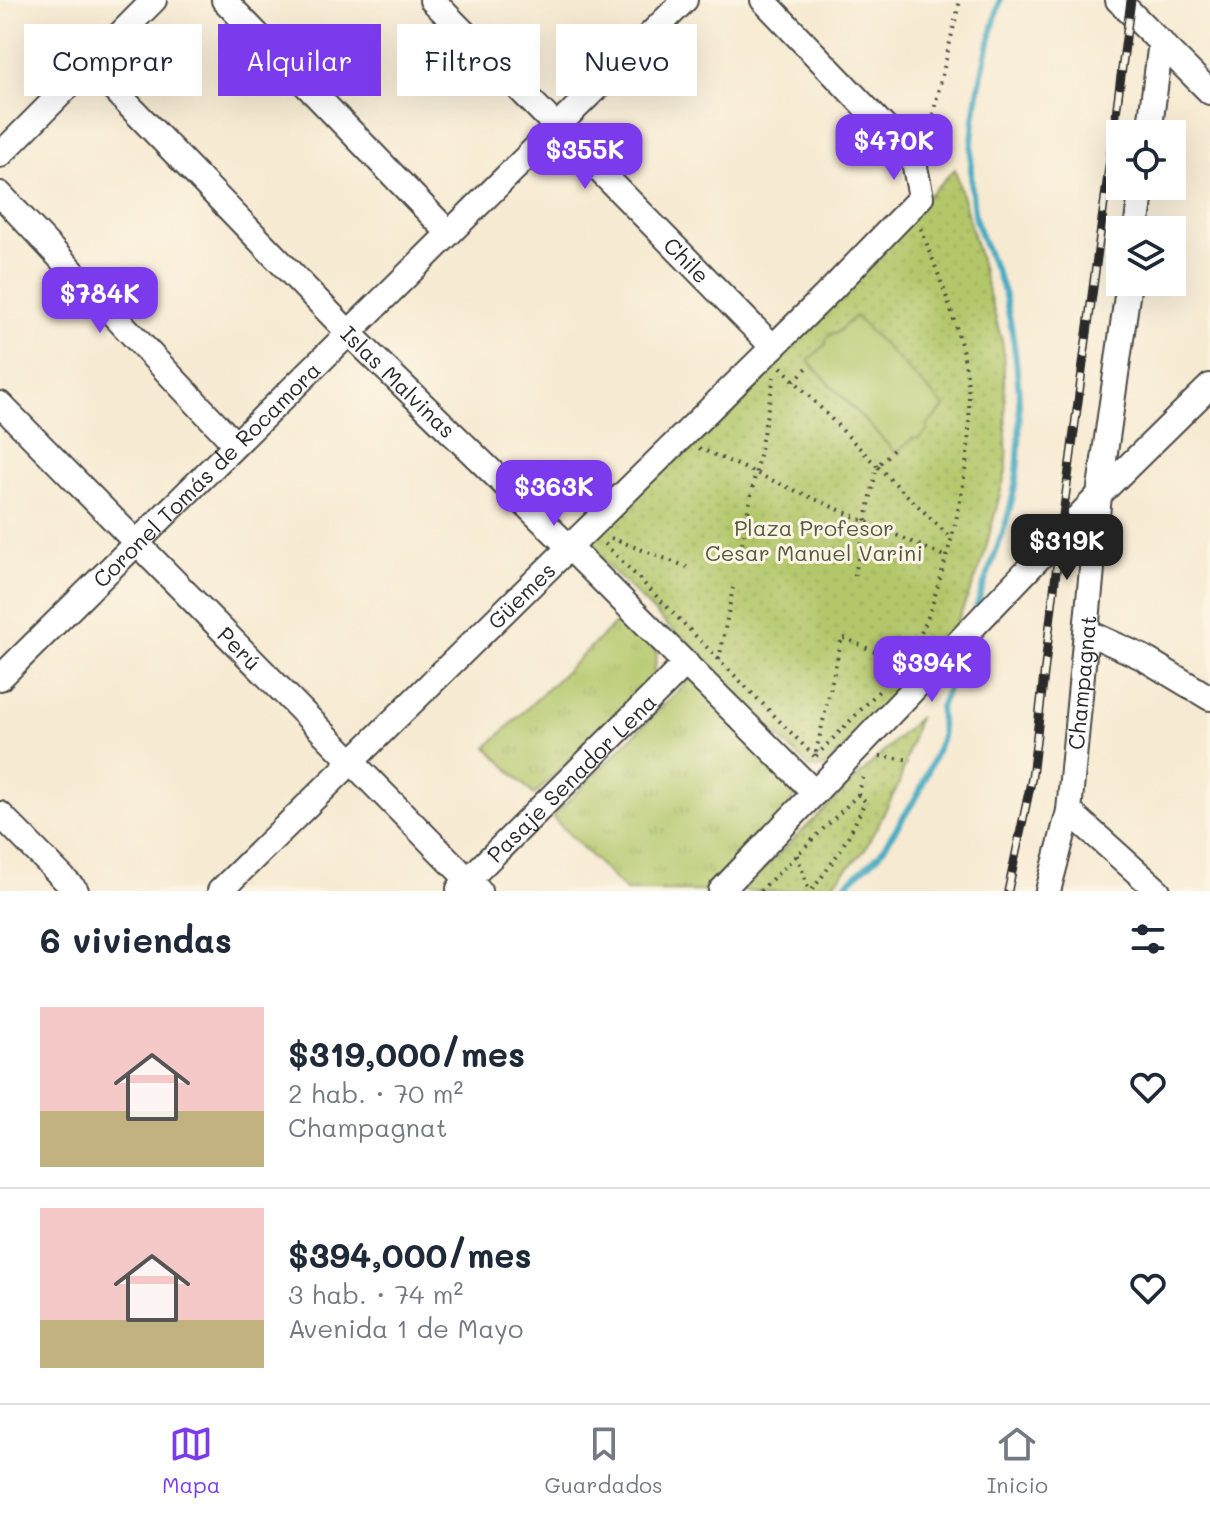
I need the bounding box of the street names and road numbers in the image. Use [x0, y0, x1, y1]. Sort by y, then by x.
street label: Chile [658, 230, 716, 289]
street label: Islas Malvinas [335, 319, 462, 444]
street label: Coronel Tomás de Rocamora [86, 355, 326, 593]
street label: Güemes [481, 555, 561, 635]
street label: Champagnat [1060, 614, 1102, 751]
street label: Perú [212, 620, 268, 676]
street label: Pasaje Senador Lena [480, 687, 662, 868]

